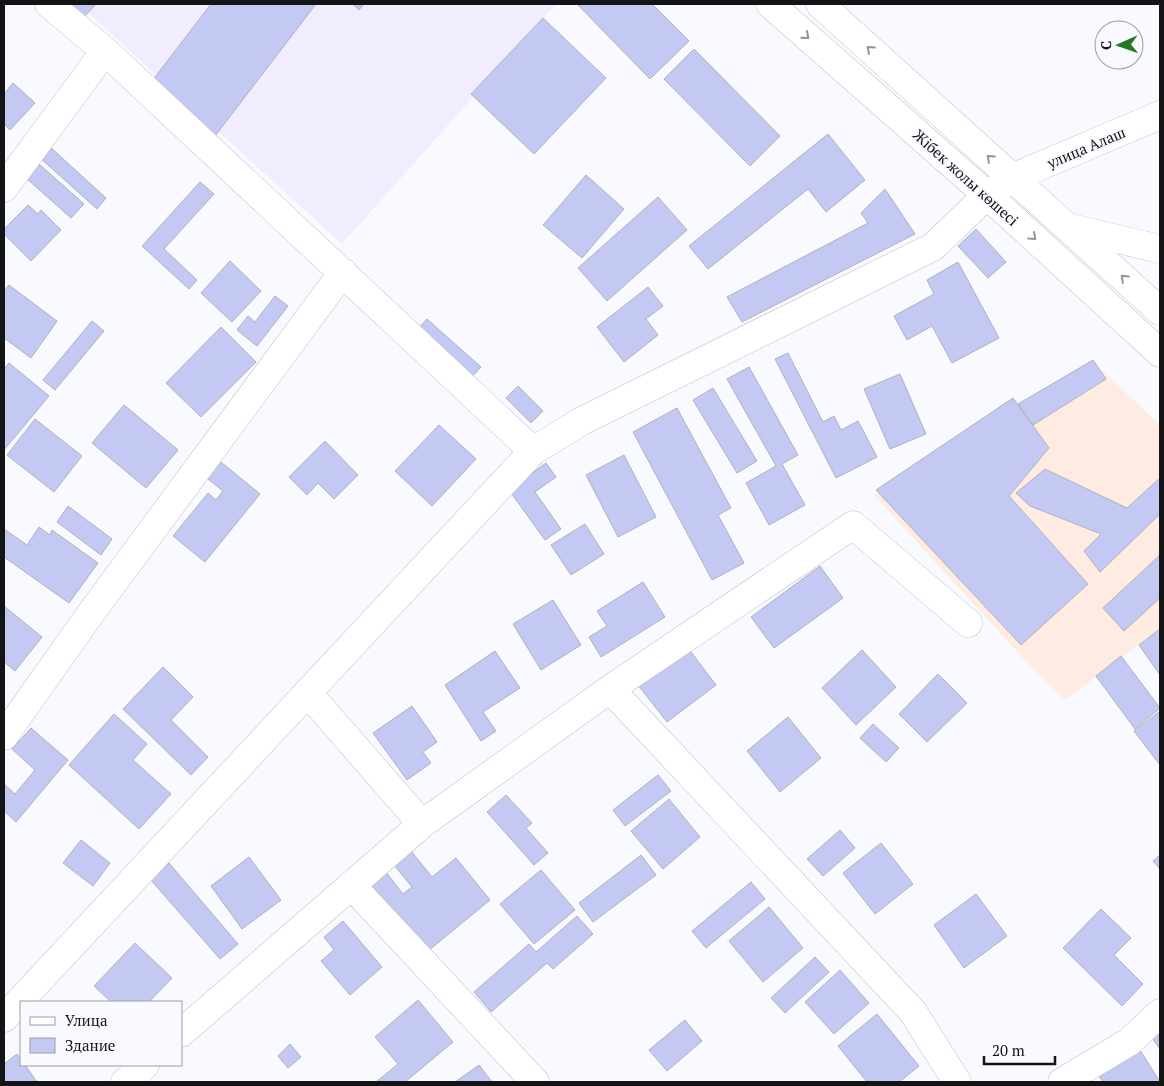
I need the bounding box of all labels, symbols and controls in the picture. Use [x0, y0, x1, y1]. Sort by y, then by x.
north arrow [1094, 20, 1144, 70]
one-way arrow [801, 30, 810, 39]
text: С [1096, 41, 1115, 50]
one-way arrow [866, 46, 875, 55]
street label: улица Алаш [1043, 122, 1128, 173]
street label: Жібек жолы көшесі [909, 124, 1023, 230]
one-way arrow [986, 155, 995, 164]
one-way arrow [1027, 231, 1036, 240]
one-way arrow [1121, 275, 1130, 284]
legend [20, 1001, 182, 1066]
text: Улица [65, 1010, 108, 1030]
scale bar [984, 1034, 1055, 1066]
text: Здание [65, 1035, 115, 1055]
text: 20 m [992, 1040, 1025, 1060]

